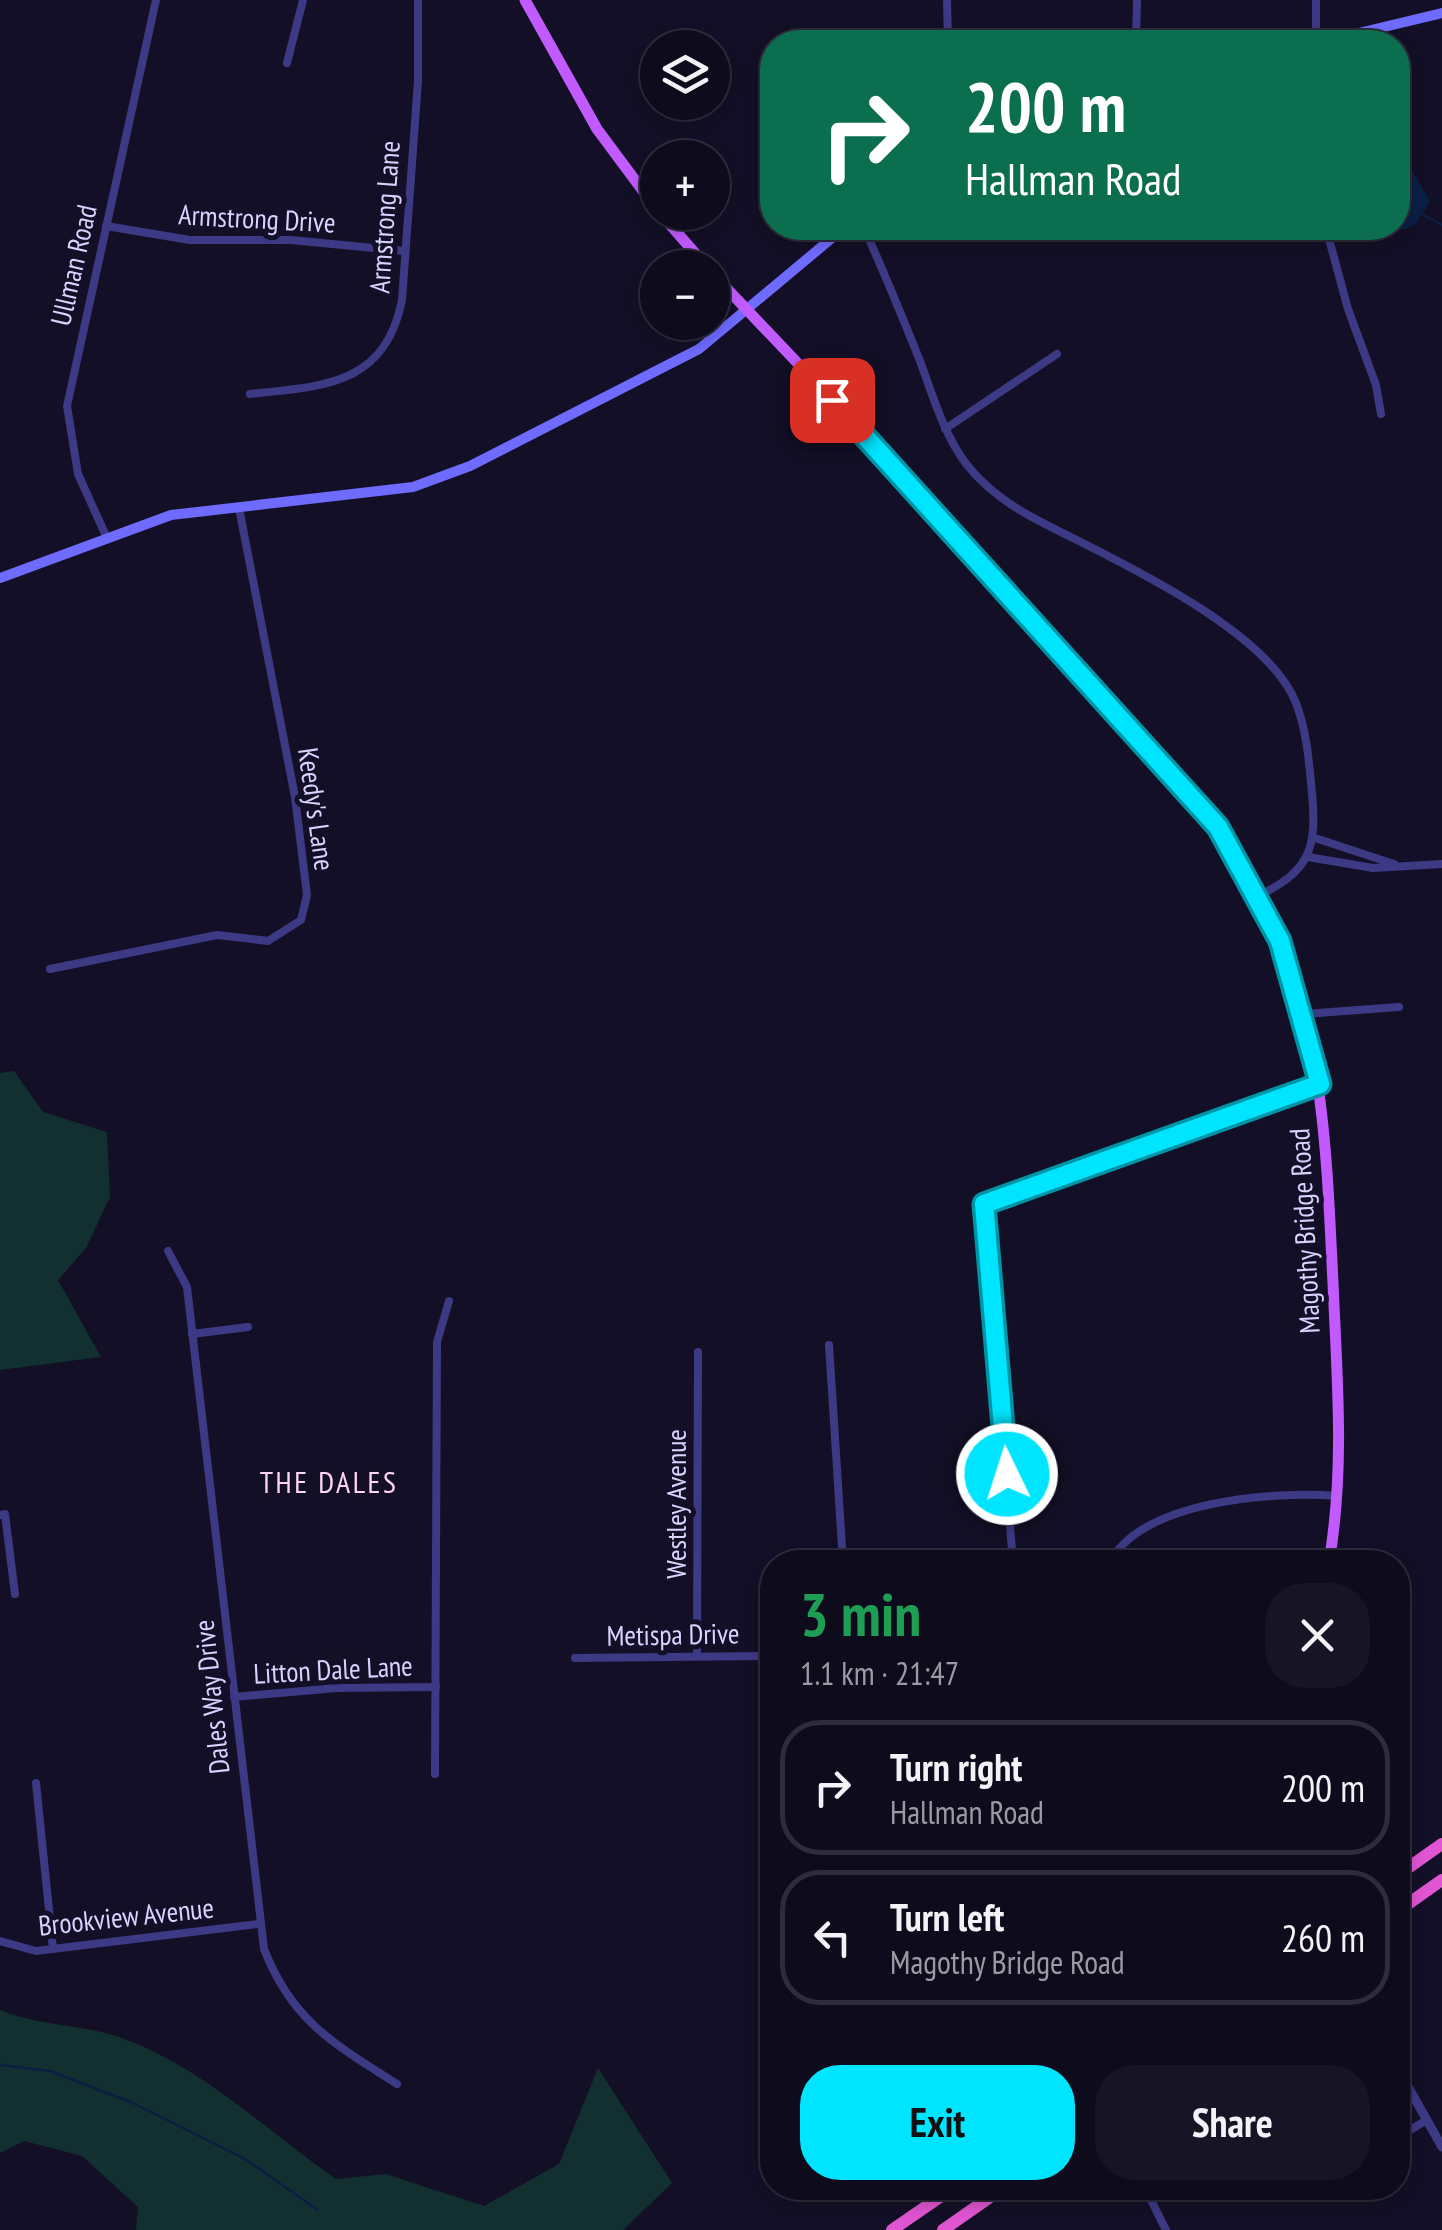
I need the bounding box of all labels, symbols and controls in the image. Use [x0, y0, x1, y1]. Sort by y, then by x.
map controls [640, 30, 730, 340]
button: layers [640, 30, 730, 120]
text: 200 m [965, 61, 1126, 151]
icon: right [800, 70, 930, 200]
street label: Armstrong Lane [360, 140, 408, 294]
button: + [640, 140, 730, 230]
text: Hallman Road [965, 149, 1181, 207]
street label: Armstrong Drive [177, 195, 337, 241]
street label: Ullman Road [41, 201, 105, 329]
button: − [640, 250, 730, 340]
pin [790, 358, 875, 443]
icon: arrive [805, 373, 860, 428]
street label: Keedy's Lane [290, 745, 344, 873]
street label: Magothy Bridge Road [1280, 1128, 1328, 1334]
position arrow [955, 1422, 1059, 1526]
street label: Westley Avenue [657, 1429, 694, 1579]
district label: THE DALES [260, 1462, 398, 1501]
text: 3 min [800, 1575, 921, 1653]
button: close [1265, 1583, 1370, 1688]
street label: Metispa Drive [606, 1614, 740, 1654]
street label: Dales Way Drive [185, 1618, 237, 1776]
street label: Litton Dale Lane [252, 1646, 414, 1692]
text: 1.1 km · 21:47 [800, 1652, 959, 1694]
text: Turn right [890, 1742, 1022, 1791]
icon: right [805, 1760, 860, 1815]
text: 200 m [1281, 1763, 1365, 1812]
text: Hallman Road [890, 1791, 1044, 1833]
street label: Brookview Avenue [36, 1888, 216, 1944]
text: Turn left [890, 1892, 1004, 1941]
icon: left [805, 1910, 860, 1965]
text: 260 m [1281, 1913, 1365, 1962]
text: Magothy Bridge Road [890, 1941, 1125, 1983]
button: Exit [800, 2065, 1075, 2180]
button: Share [1095, 2065, 1370, 2180]

